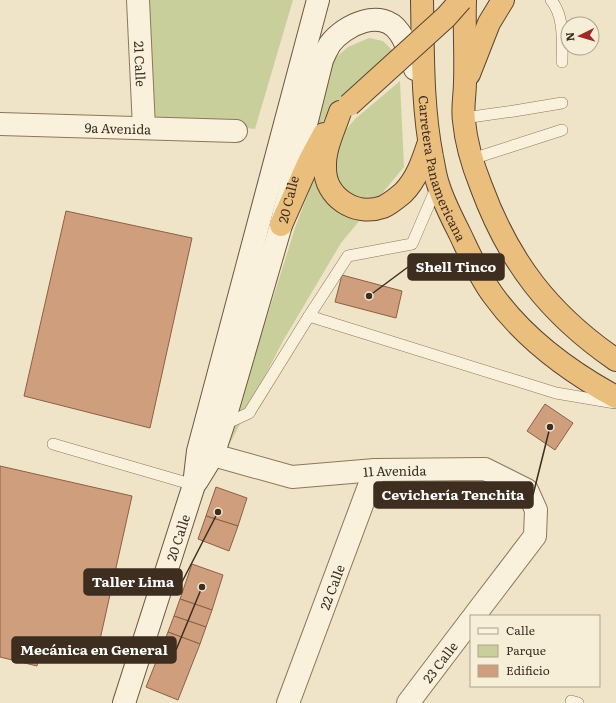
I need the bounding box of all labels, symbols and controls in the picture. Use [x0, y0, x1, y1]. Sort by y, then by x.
north arrow [560, 16, 600, 56]
text: N [561, 32, 577, 42]
street label: 21 Calle [130, 41, 152, 88]
street label: Carretera Panamericana [415, 95, 471, 244]
street label: 9a Avenida [84, 117, 152, 138]
street label: 20 Calle [272, 173, 302, 225]
callout: Shell Tinco [408, 254, 504, 280]
text: Shell Tinco [416, 256, 496, 276]
street label: 11 Avenida [362, 460, 427, 480]
callout: Cevichería Tenchita [374, 482, 533, 508]
text: Cevichería Tenchita [382, 484, 525, 504]
street label: 20 Calle [161, 511, 194, 563]
street label: 22 Calle [314, 561, 349, 612]
callout: Taller Lima [84, 569, 182, 595]
text: Taller Lima [92, 571, 175, 591]
legend [470, 615, 600, 687]
text: Calle [506, 621, 535, 639]
callout: Mecánica en General [12, 637, 176, 663]
street label: 23 Calle [417, 637, 462, 686]
text: Mecánica en General [20, 639, 168, 659]
text: Parque [506, 641, 546, 659]
text: Edificio [506, 661, 550, 679]

